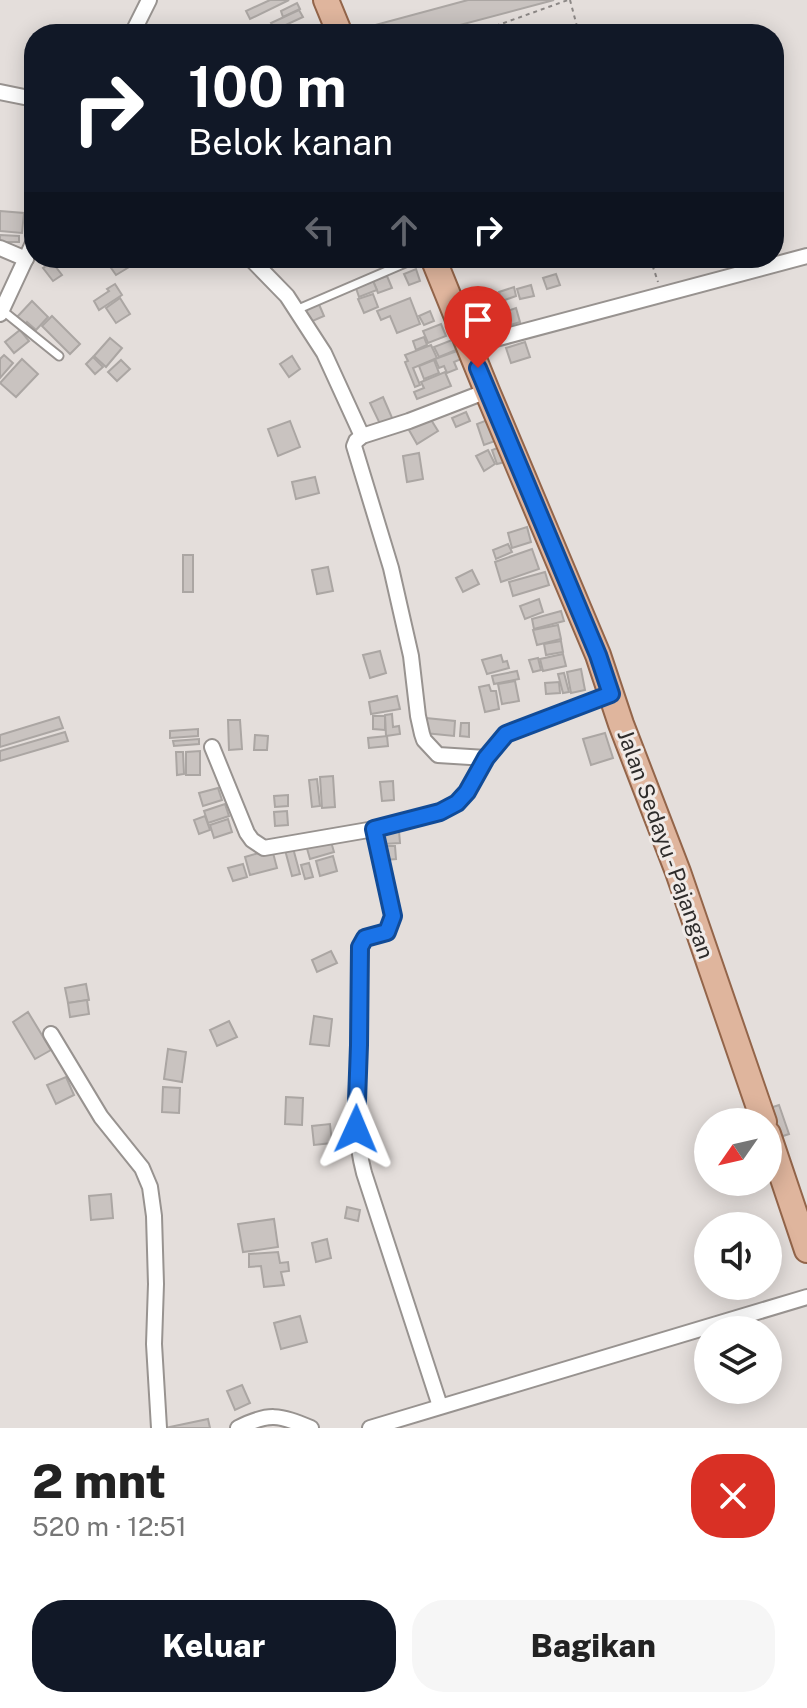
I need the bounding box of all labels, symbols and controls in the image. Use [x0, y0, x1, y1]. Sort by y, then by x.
text: 100 m [188, 54, 347, 120]
icon: right [56, 56, 160, 160]
text: Belok kanan [188, 121, 393, 163]
icon: left [298, 208, 342, 252]
icon: ahead [382, 208, 426, 252]
icon: right [466, 208, 510, 252]
pin [444, 286, 512, 368]
icon: arrive [456, 298, 500, 342]
street label: Jalan Sedayu - Pajangan [612, 726, 720, 962]
position arrow [314, 1087, 398, 1171]
north arrow [694, 1108, 782, 1196]
map controls [694, 1108, 782, 1404]
button: sound [694, 1212, 782, 1300]
button: layers [694, 1316, 782, 1404]
text: 2 mnt [32, 1452, 166, 1509]
button: close [691, 1454, 775, 1538]
text: 520 m · 12:51 [32, 1511, 186, 1542]
button: Keluar [32, 1600, 396, 1692]
button: Bagikan [412, 1600, 775, 1692]

